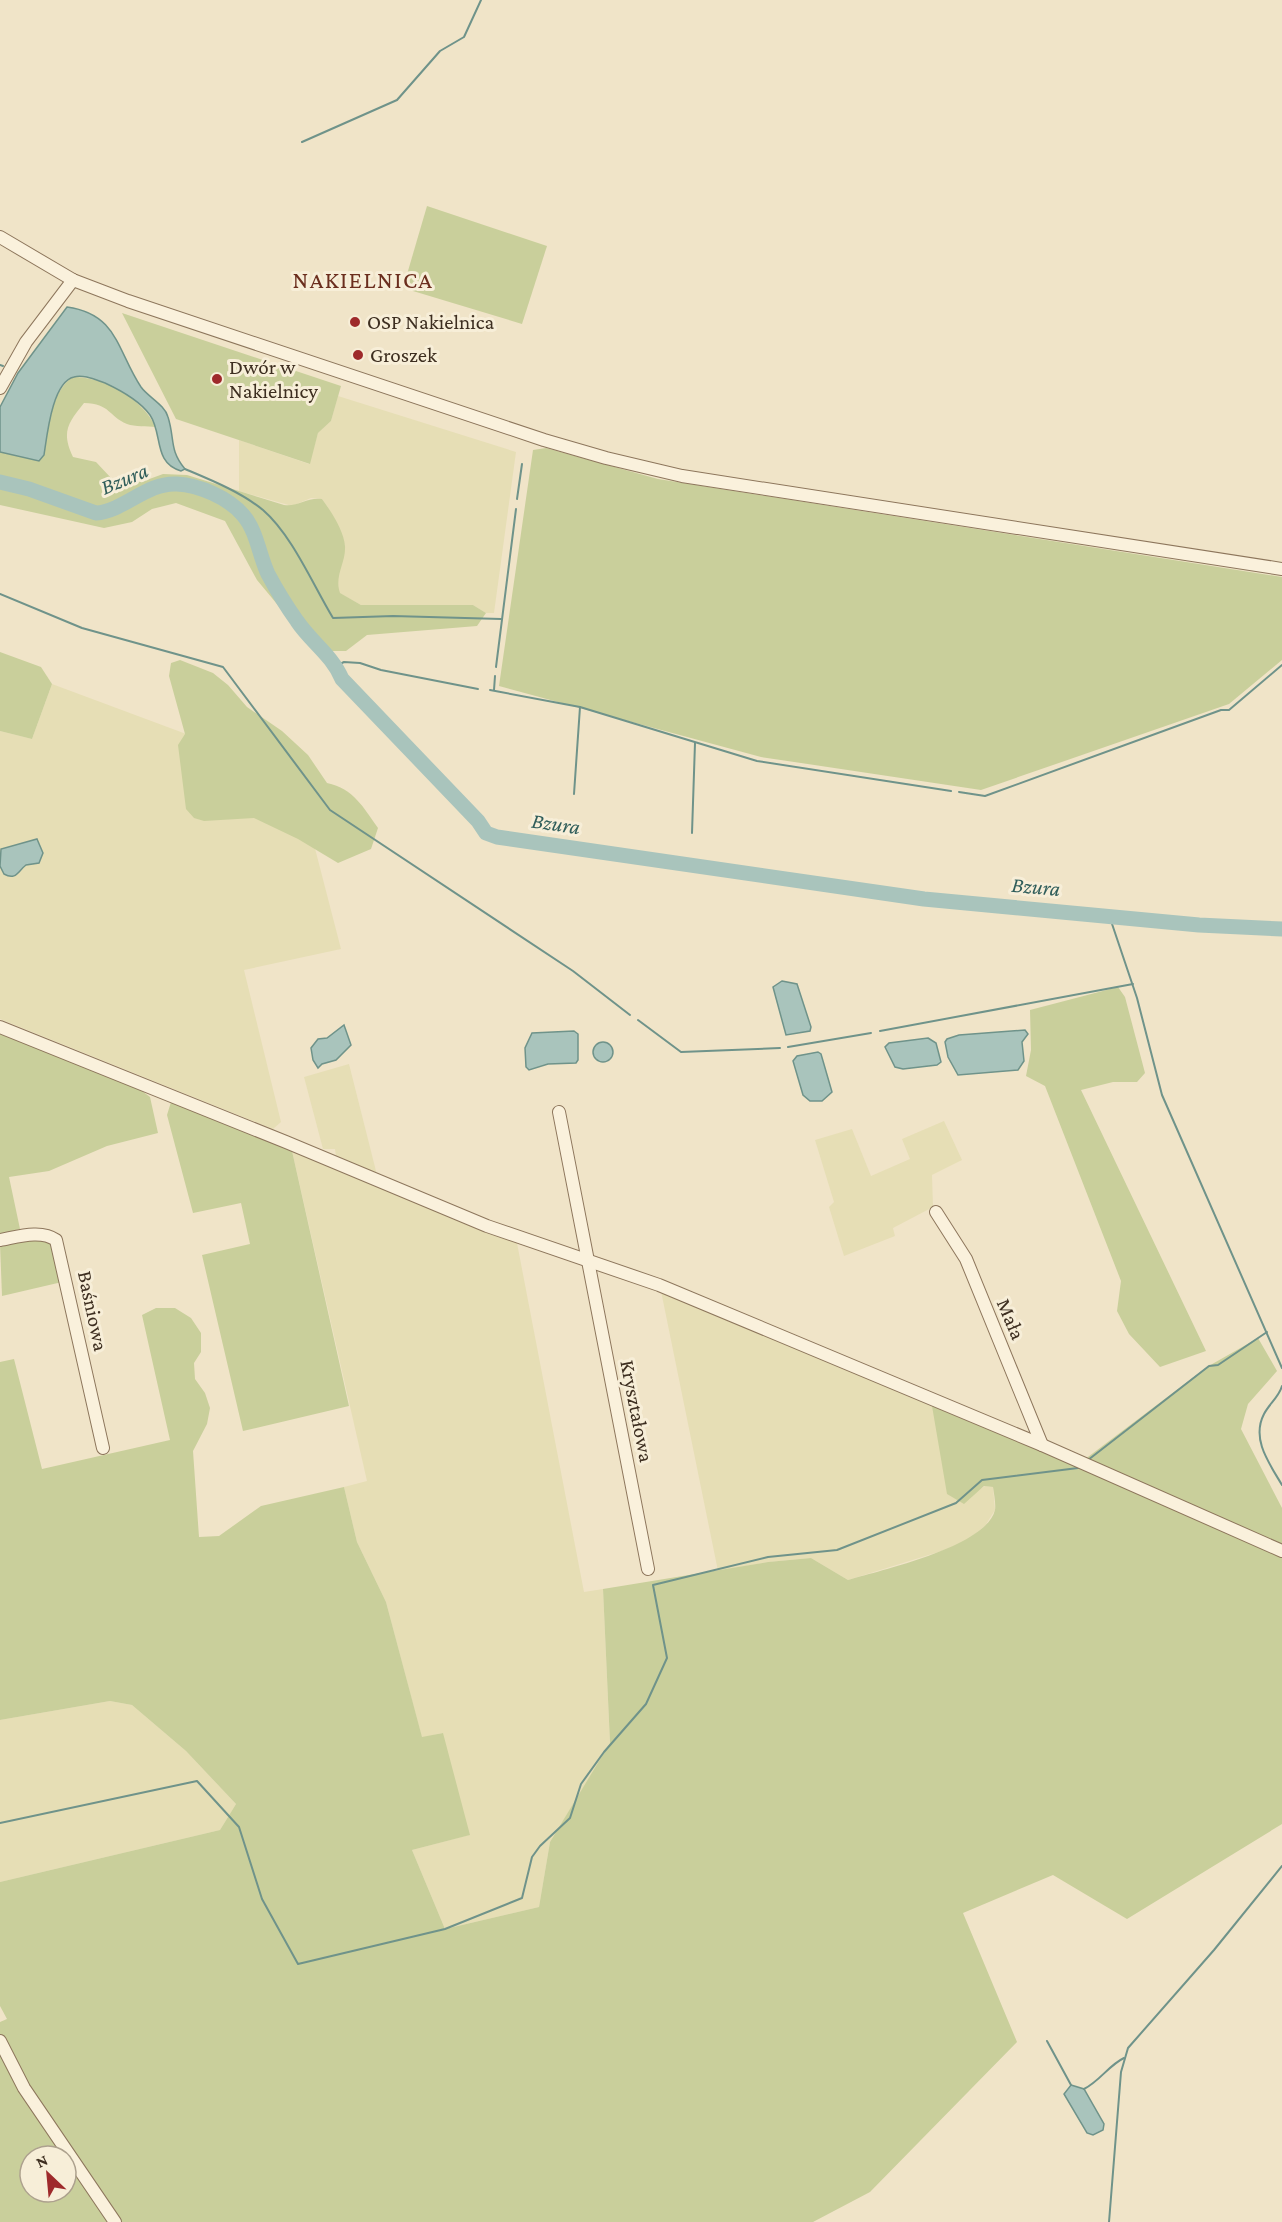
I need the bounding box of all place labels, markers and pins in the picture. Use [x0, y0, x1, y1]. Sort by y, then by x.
place label: OSP Nakielnica [367, 310, 495, 334]
marker: OSP Nakielnica [348, 315, 362, 329]
place label: Groszek [370, 343, 437, 367]
marker: Groszek [351, 348, 365, 362]
place label: Dwór w Nakielnicy [229, 355, 318, 403]
marker: Dwór w Nakielnicy [210, 372, 224, 386]

